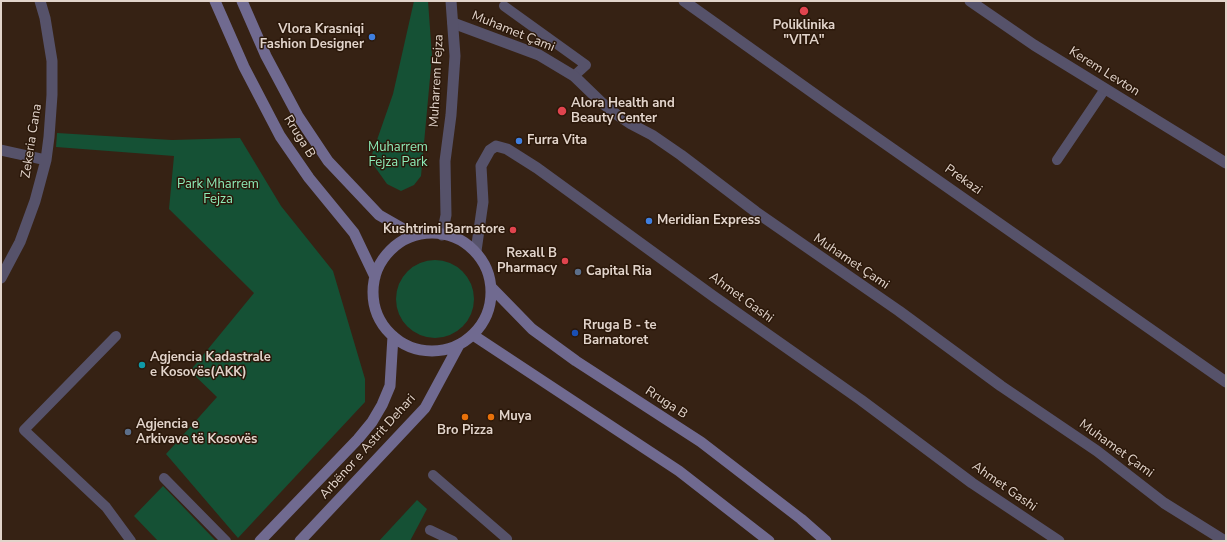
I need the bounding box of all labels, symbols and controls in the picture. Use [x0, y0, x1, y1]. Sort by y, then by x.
marker: Poliklinika "VITA" [798, 5, 810, 17]
street label: Muhamet Çami [469, 8, 557, 56]
place label: Poliklinika "VITA" [773, 18, 835, 49]
place label: Vlora Krasniqi Fashion Designer [260, 22, 364, 53]
marker: Vlora Krasniqi Fashion Designer [367, 32, 377, 42]
street label: Muharrem Fejza [427, 34, 447, 128]
street label: Kerem Levton [1066, 44, 1142, 100]
place label: Alora Health and Beauty Center [571, 96, 675, 127]
street label: Zekeria Cana [18, 103, 46, 179]
marker: Alora Health and Beauty Center [556, 105, 568, 117]
street label: Rruga B [280, 113, 318, 161]
place label: Furra Vita [527, 133, 587, 149]
marker: Furra Vita [514, 136, 524, 146]
park label: Muharrem Fejza Park [368, 140, 428, 171]
street label: Prekazi [941, 162, 985, 198]
park label: Park Mharrem Fejza [177, 177, 259, 208]
place label: Meridian Express [657, 213, 760, 229]
marker: Meridian Express [644, 216, 654, 226]
place label: Kushtrimi Barnatore [383, 222, 505, 238]
marker: Kushtrimi Barnatore [508, 225, 518, 235]
street label: Muhamet Çami [810, 231, 892, 293]
place label: Rexall B Pharmacy [497, 246, 557, 277]
marker: Rexall B Pharmacy [560, 256, 570, 266]
place label: Capital Ria [586, 264, 652, 280]
marker: Capital Ria [573, 267, 583, 277]
street label: Ahmet Gashi [706, 269, 776, 327]
place label: Rruga B - te Barnatoret [583, 318, 657, 349]
marker: Rruga B - te Barnatoret [570, 328, 580, 338]
place label: Agjencia Kadastrale e Kosovës(AKK) [150, 350, 271, 381]
marker: Agjencia Kadastrale e Kosovës(AKK) [137, 360, 147, 370]
street label: Rruga B [642, 384, 690, 422]
street label: Arbënor e Astrit Dehari [317, 391, 419, 503]
place label: Muya [499, 409, 532, 425]
marker: Bro Pizza [460, 412, 470, 422]
marker: Muya [486, 412, 496, 422]
place label: Agjencia e Arkivave të Kosovës [136, 417, 257, 448]
street label: Muhamet Çami [1076, 417, 1156, 481]
place label: Bro Pizza [437, 423, 493, 439]
marker: Agjencia e Arkivave të Kosovës [123, 427, 133, 437]
street label: Ahmet Gashi [968, 459, 1040, 515]

